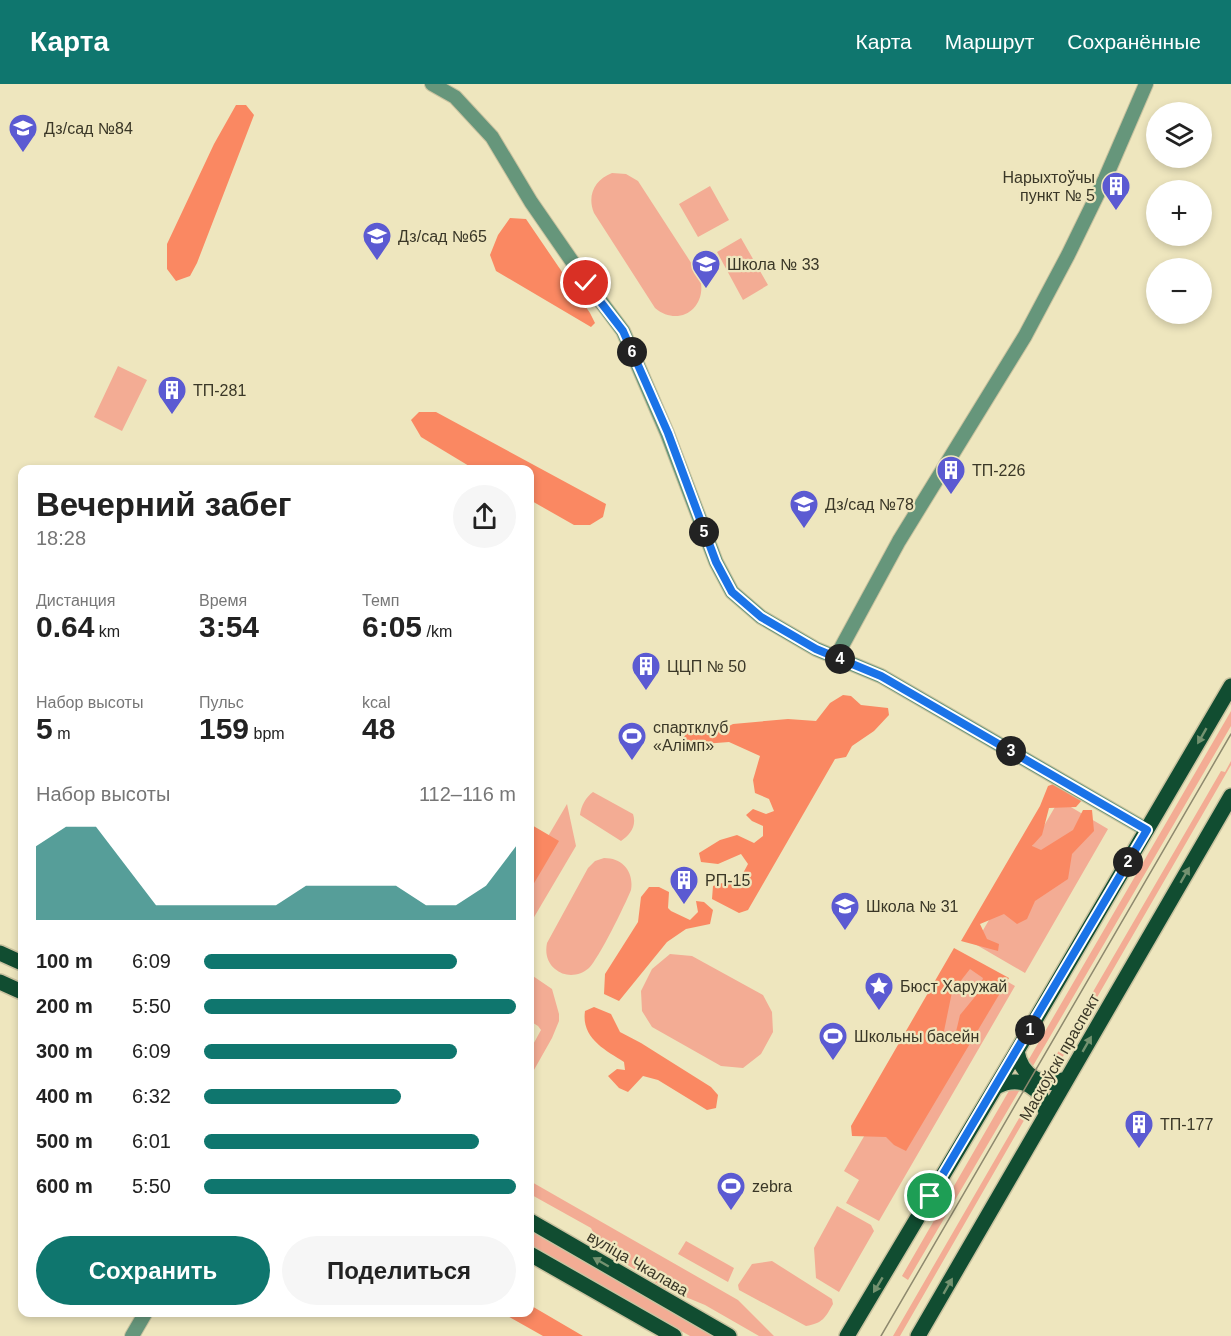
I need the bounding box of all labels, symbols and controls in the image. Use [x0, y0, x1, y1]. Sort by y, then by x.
text: Карта [30, 26, 109, 57]
text: Карта [856, 30, 912, 53]
text: Маршрут [945, 30, 1034, 53]
text: Сохранённые [1067, 30, 1201, 53]
map controls [1146, 102, 1212, 324]
button: layers [1146, 102, 1212, 168]
school or university icon: Дз/сад №84 [7, 112, 39, 154]
place label: Дз/сад №84 [44, 120, 133, 137]
place label: Нарыхтоўчы пункт № 5 [1002, 169, 1095, 204]
building icon: Нарыхтоўчы пункт № 5 [1100, 170, 1132, 212]
button: + [1146, 180, 1212, 246]
school or university icon: Дз/сад №65 [361, 220, 393, 262]
place label: Дз/сад №65 [398, 228, 487, 245]
school or university icon: Школа № 33 [690, 248, 722, 290]
place label: Школа № 33 [727, 256, 820, 273]
pin [560, 257, 611, 308]
button: − [1146, 258, 1212, 324]
icon: check [569, 266, 602, 299]
pin: 6 [617, 337, 647, 367]
text: 6 [628, 343, 636, 360]
building icon: ТП-281 [156, 374, 188, 416]
place label: ТП-281 [193, 382, 246, 399]
building icon: ТП-226 [935, 454, 967, 496]
place label: ТП-226 [972, 462, 1025, 479]
button: share [453, 485, 516, 548]
text: Вечерний забег [36, 486, 292, 523]
school or university icon: Дз/сад №78 [788, 488, 820, 530]
place label: Дз/сад №78 [825, 496, 914, 513]
pin: 5 [689, 517, 719, 547]
text: 5 [700, 523, 708, 540]
text: 18:28 [36, 527, 86, 549]
text: Дистанция [36, 592, 115, 609]
text: Время [199, 592, 247, 609]
text: Темп [362, 592, 399, 609]
text: 0.64 [36, 610, 94, 643]
text: 3:54 [199, 610, 259, 643]
text: 6:05 [362, 610, 422, 643]
text: km [94, 623, 120, 640]
text: /km [422, 623, 452, 640]
pin: 4 [825, 644, 855, 674]
building icon: ЦЦП № 50 [630, 650, 662, 692]
text: 4 [836, 650, 844, 667]
place label: ЦЦП № 50 [667, 658, 746, 675]
text: Набор высоты [36, 694, 143, 711]
text: Пульс [199, 694, 244, 711]
text: kcal [362, 694, 390, 711]
text: 5 [36, 712, 53, 745]
text: 159 [199, 712, 249, 745]
text: 48 [362, 712, 395, 745]
place label: спартклуб «Алімп» [653, 719, 728, 754]
sports icon: спартклуб «Алімп» [616, 720, 648, 762]
text: m [53, 725, 70, 742]
text: bpm [249, 725, 285, 742]
one-way arrow [1196, 728, 1207, 744]
pin: 3 [996, 736, 1026, 766]
text: 3 [1007, 742, 1015, 759]
text: Набор высоты [36, 783, 170, 805]
text: 112–116 m [419, 783, 516, 805]
pin: 2 [1113, 847, 1143, 877]
text: 2 [1124, 853, 1132, 870]
building icon: РП-15 [668, 864, 700, 906]
one-way arrow [1179, 867, 1190, 883]
place label: РП-15 [705, 872, 750, 889]
school or university icon: Школа № 31 [829, 890, 861, 932]
place label: Школа № 31 [866, 898, 959, 915]
text: 100 m [36, 950, 93, 972]
text: 6:09 [132, 950, 171, 972]
place icon: Бюст Харужай [863, 970, 895, 1012]
place label: Бюст Харужай [900, 978, 1007, 995]
street label: Маскоўскі праспект [1016, 990, 1103, 1124]
text: 200 m [36, 995, 93, 1017]
text: 5:50 [132, 995, 171, 1017]
pin: 1 [1015, 1015, 1045, 1045]
sports icon: Школьны басейн [817, 1020, 849, 1062]
text: 1 [1026, 1021, 1034, 1038]
place label: Школьны басейн [854, 1028, 979, 1045]
one-way arrow [1082, 1035, 1092, 1052]
text: 300 m [36, 1040, 93, 1062]
text: 6:09 [132, 1040, 171, 1062]
text: 400 m [36, 1085, 93, 1107]
text: 6:32 [132, 1085, 171, 1107]
building icon: ТП-177 [1123, 1108, 1155, 1150]
place label: ТП-177 [1160, 1116, 1213, 1133]
text: 500 m [36, 1130, 93, 1152]
text: 6:01 [132, 1130, 171, 1152]
sports icon: zebra [715, 1170, 747, 1212]
pin [904, 1170, 955, 1221]
text: 600 m [36, 1175, 93, 1197]
text: 5:50 [132, 1175, 171, 1197]
place label: zebra [752, 1178, 792, 1195]
icon: arrive [913, 1179, 946, 1212]
street label: вуліца Чкалава [584, 1228, 691, 1299]
button: Сохранить [36, 1236, 270, 1305]
button: Поделиться [282, 1236, 516, 1305]
one-way arrow [592, 1257, 609, 1267]
one-way arrow [872, 1277, 883, 1293]
one-way arrow [943, 1277, 953, 1294]

